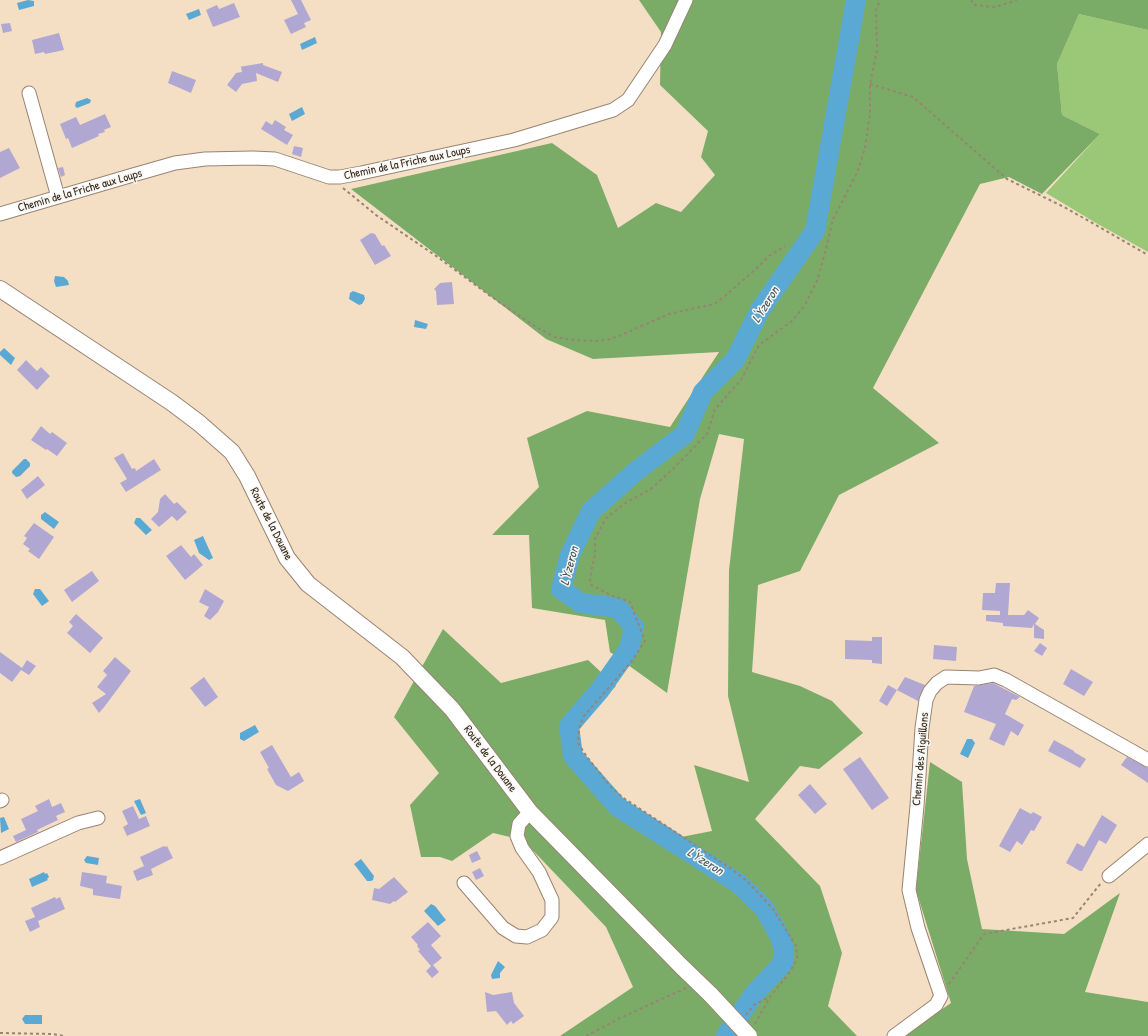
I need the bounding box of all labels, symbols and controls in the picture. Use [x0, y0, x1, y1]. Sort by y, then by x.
street label: Chemin de la Friche aux Loups [342, 143, 472, 183]
street label: Chemin de la Friche aux Loups [16, 166, 144, 216]
water label: L'Yzeron [749, 284, 783, 326]
street label: Route de la Douane [246, 485, 296, 563]
water label: L'Yzeron [557, 545, 583, 587]
street label: Chemin des Aiguillons [910, 712, 932, 806]
street label: Route de la Douane [460, 723, 520, 795]
water label: L'Yzeron [684, 845, 726, 879]

